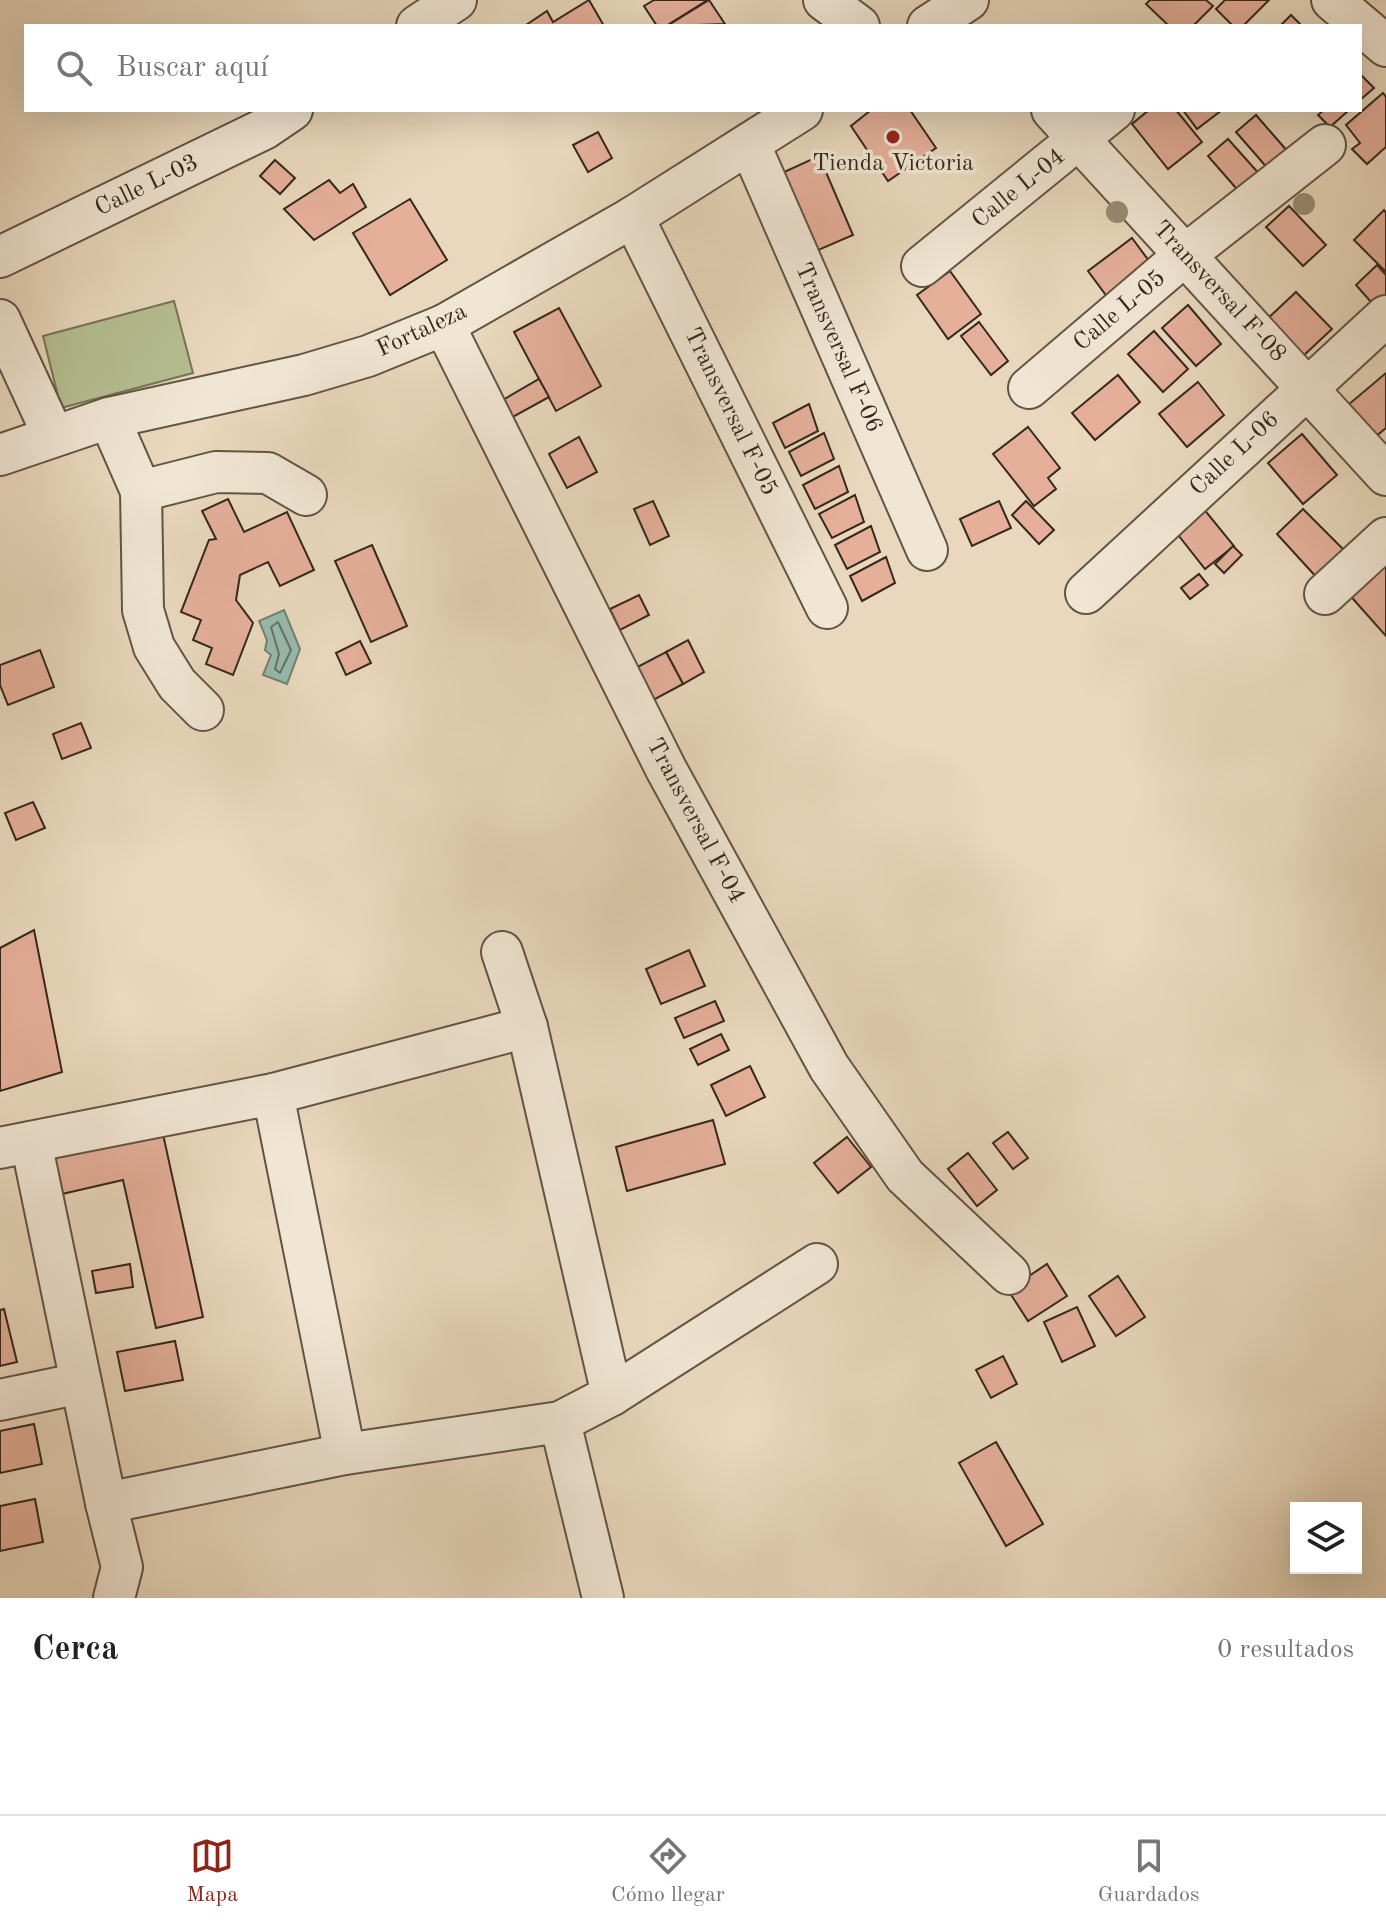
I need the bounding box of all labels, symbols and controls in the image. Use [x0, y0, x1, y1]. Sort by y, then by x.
search box [24, 24, 1362, 112]
icon: search [52, 46, 96, 90]
text: Buscar aquí [116, 53, 268, 83]
marker: Tienda Victoria [884, 128, 902, 146]
street label: Calle L-04 [968, 145, 1070, 233]
street label: Calle L-03 [92, 151, 202, 221]
place label: Tienda Victoria [812, 152, 974, 176]
street label: Transversal F-08 [1148, 217, 1290, 367]
street label: Transversal F-06 [790, 259, 886, 437]
street label: Calle L-05 [1070, 266, 1170, 356]
street label: Fortaleza [373, 300, 471, 362]
street label: Transversal F-05 [679, 324, 781, 500]
street label: Calle L-06 [1186, 407, 1284, 501]
street label: Transversal F-04 [641, 735, 749, 907]
map controls [1290, 1502, 1362, 1574]
button: layers [1290, 1502, 1362, 1574]
text: Cerca [32, 1633, 118, 1667]
text: 0 resultados [1217, 1637, 1354, 1663]
tab: Mapa [186, 1834, 238, 1909]
tab: Cómo llegar [611, 1834, 725, 1909]
tab: Guardados [1098, 1834, 1200, 1909]

